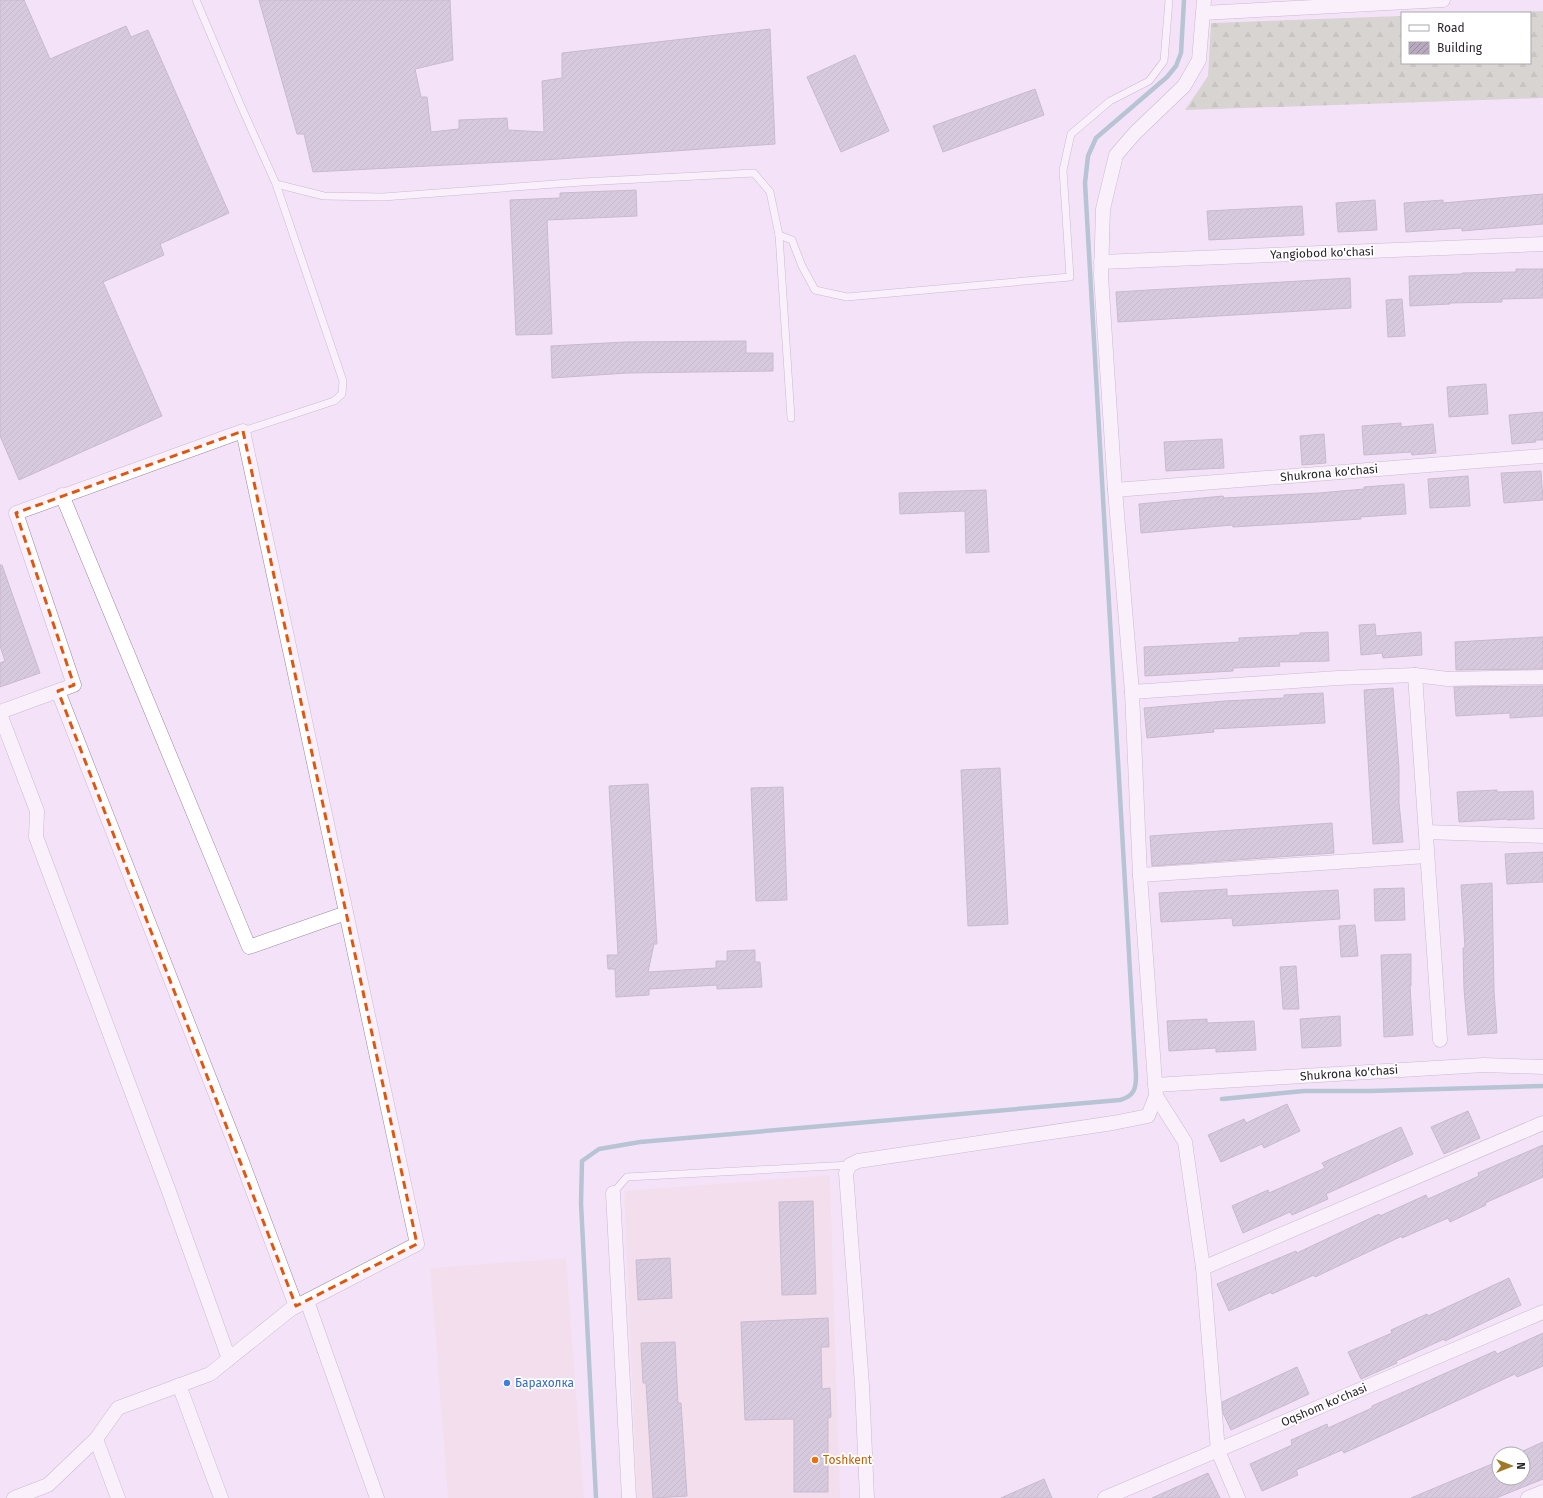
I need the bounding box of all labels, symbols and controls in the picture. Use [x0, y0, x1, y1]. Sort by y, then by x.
legend [1401, 12, 1531, 64]
text: Road [1437, 21, 1465, 35]
text: Building [1437, 41, 1483, 55]
street label: Yangiobod ko'chasi [1270, 244, 1374, 262]
street label: Shukrona ko'chasi [1279, 462, 1379, 484]
street label: Shukrona ko'chasi [1299, 1063, 1399, 1083]
place label: Барахолка [515, 1376, 574, 1390]
marker: Барахолка [502, 1378, 512, 1388]
street label: Oqshom ko'chasi [1279, 1381, 1369, 1429]
north arrow [1491, 1446, 1531, 1486]
place label: Toshkent [823, 1453, 873, 1467]
marker: Toshkent [810, 1455, 820, 1465]
text: N [1514, 1462, 1527, 1470]

